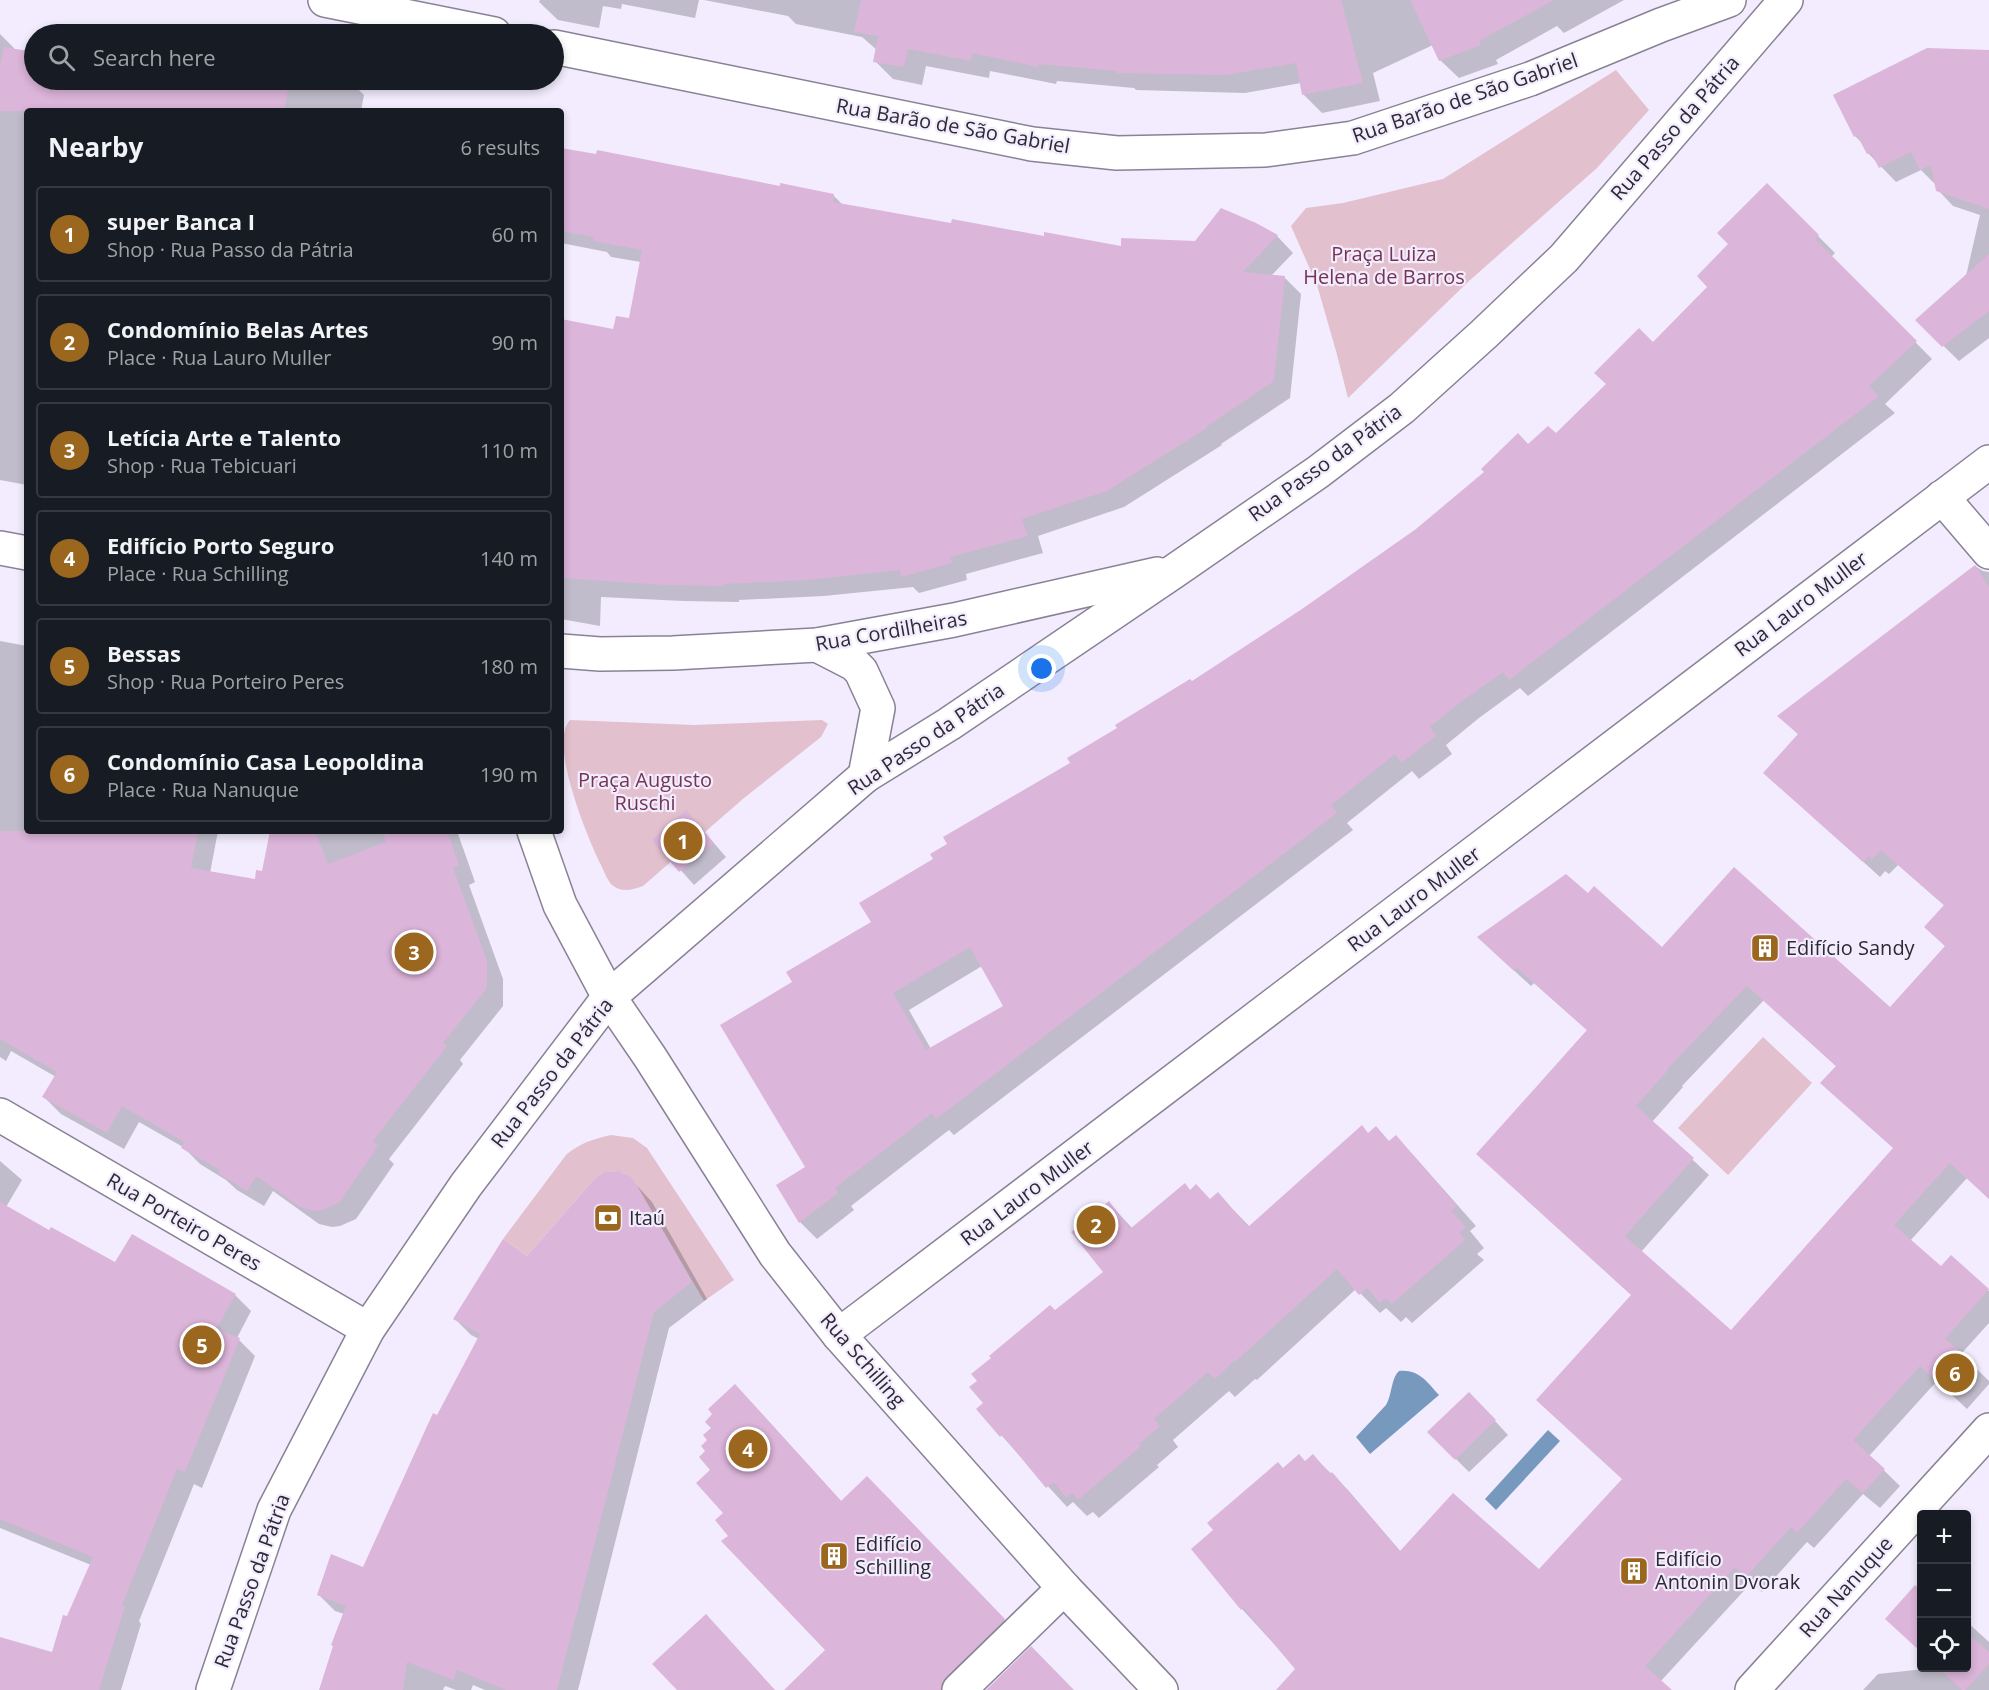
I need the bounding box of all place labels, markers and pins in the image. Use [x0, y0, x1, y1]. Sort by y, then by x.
pin: 1 [664, 818, 702, 864]
pin: 3 [394, 930, 434, 974]
building icon: Edifício Sandy [1749, 932, 1781, 964]
place label: Edifício Sandy [1786, 934, 1916, 961]
bank icon: Itaú [592, 1202, 624, 1234]
pin: 2 [1076, 1202, 1116, 1248]
place label: Itaú [629, 1204, 665, 1231]
pin: 5 [182, 1322, 222, 1368]
pin: 6 [1936, 1350, 1974, 1396]
pin: 4 [728, 1426, 768, 1472]
place label: Edifício Schilling [855, 1530, 931, 1580]
building icon: Edifício Schilling [818, 1540, 850, 1572]
place label: Edifício Antonin Dvorak [1655, 1545, 1801, 1595]
building icon: Edifício Antonin Dvorak [1618, 1555, 1650, 1587]

